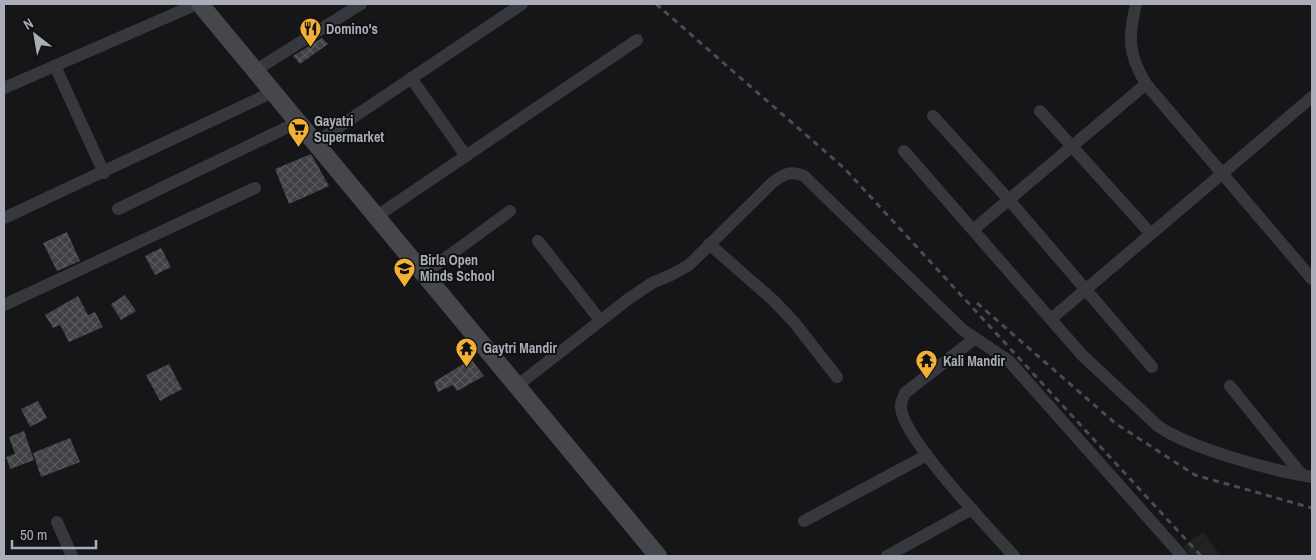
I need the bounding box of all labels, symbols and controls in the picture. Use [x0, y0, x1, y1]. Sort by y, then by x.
north arrow [10, 10, 60, 60]
text: N [20, 14, 36, 34]
restaurant icon: Domino's [298, 17, 322, 48]
place label: Domino's [326, 20, 378, 38]
place label: Gayatri Supermarket [314, 112, 384, 146]
supermarket icon: Gayatri Supermarket [286, 117, 310, 148]
place label: Birla Open Minds School [420, 251, 495, 285]
school or university icon: Birla Open Minds School [392, 256, 416, 287]
temple icon: Gaytri Mandir [455, 336, 479, 367]
place label: Gaytri Mandir [483, 339, 558, 357]
temple icon: Kali Mandir [915, 349, 939, 380]
place label: Kali Mandir [943, 352, 1005, 370]
scale bar [12, 518, 96, 550]
text: 50 m [20, 524, 47, 545]

